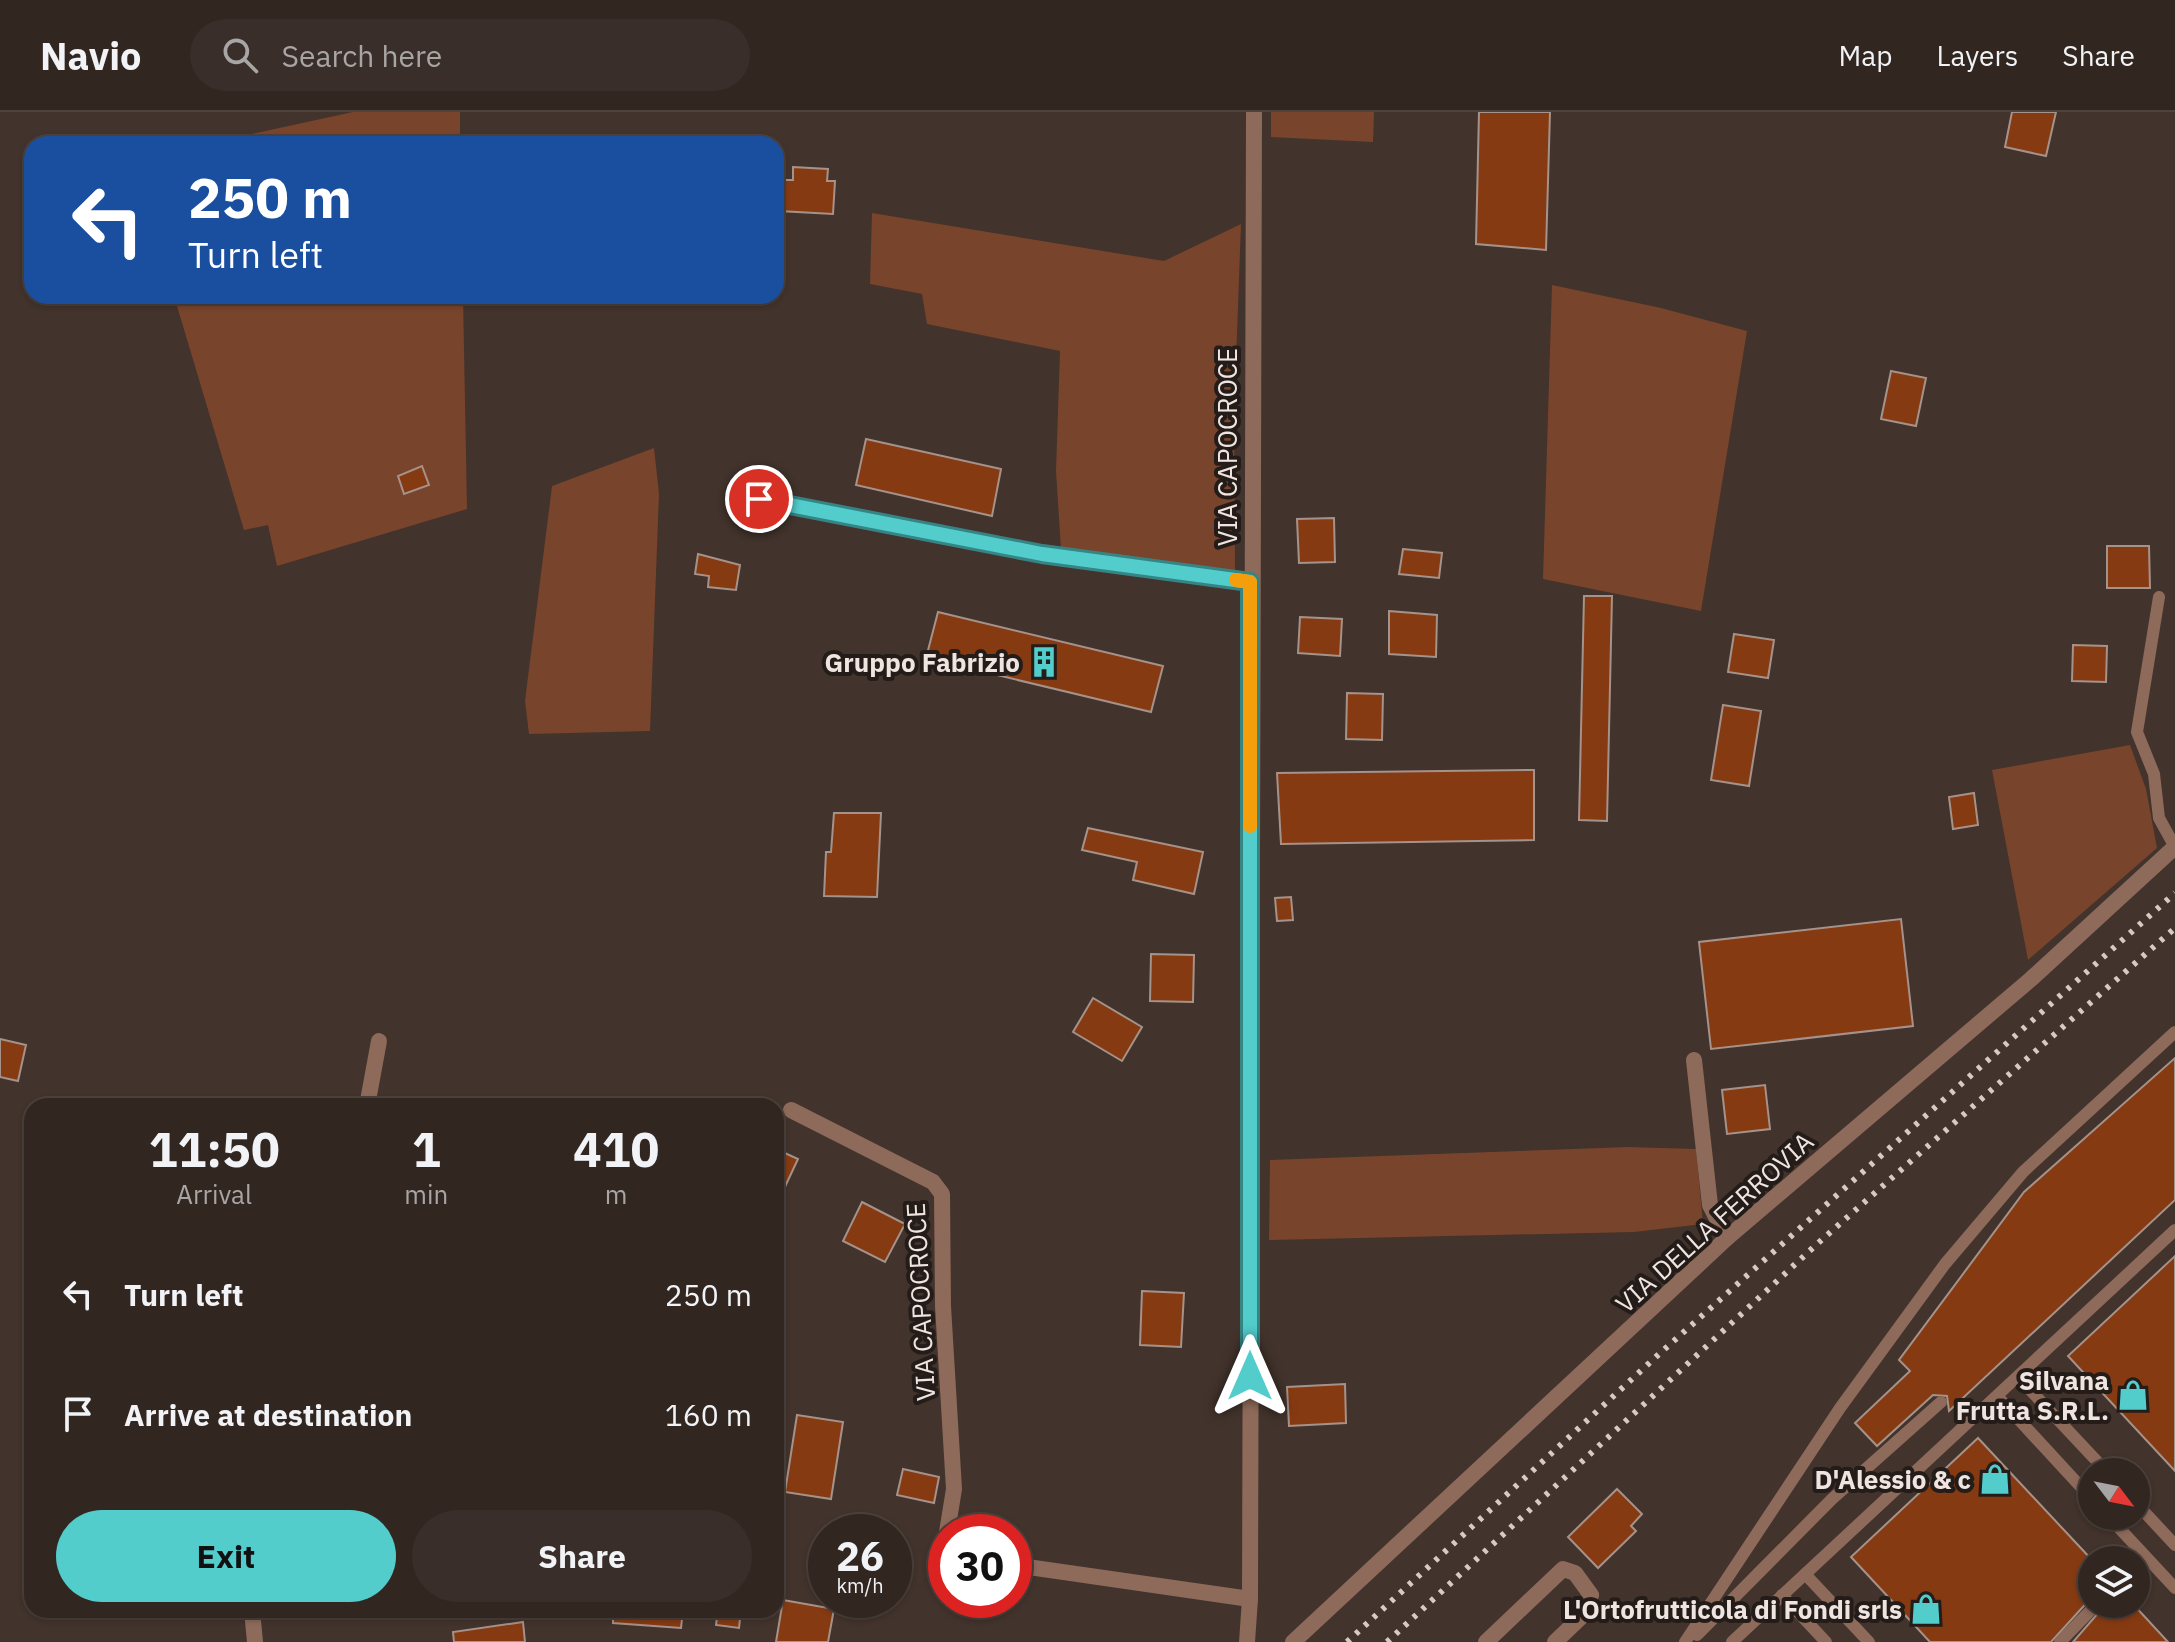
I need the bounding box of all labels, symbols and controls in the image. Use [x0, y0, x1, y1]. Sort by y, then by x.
search box [190, 19, 750, 91]
text: Navio [40, 31, 142, 80]
icon: search [218, 33, 262, 77]
text: Search here [282, 36, 442, 75]
text: Map [1838, 37, 1892, 74]
text: Layers [1936, 37, 2018, 74]
text: Share [2062, 37, 2135, 74]
text: 250 m [188, 161, 352, 233]
icon: left [56, 168, 160, 272]
text: Turn left [188, 231, 323, 278]
street label: VIA CAPOCROCE [1210, 348, 1244, 546]
pin [725, 465, 793, 533]
icon: arrive [737, 477, 781, 521]
place label: Gruppo Fabrizio [825, 645, 1020, 679]
building icon: Gruppo Fabrizio [1027, 645, 1061, 679]
text: 11:50 [149, 1118, 280, 1180]
text: 1 [412, 1118, 441, 1180]
text: 410 [573, 1118, 659, 1180]
street label: VIA DELLA FERROVIA [1608, 1124, 1820, 1320]
text: Arrival [176, 1177, 252, 1211]
text: min [404, 1177, 448, 1211]
text: m [605, 1177, 627, 1211]
street label: VIA CAPOCROCE [898, 1202, 942, 1402]
icon: left [56, 1272, 100, 1316]
text: Turn left [124, 1275, 243, 1314]
text: 250 m [665, 1275, 752, 1314]
position arrow [1208, 1334, 1292, 1418]
place label: Silvana Frutta S.R.L. [1956, 1363, 2109, 1427]
shop icon: Silvana Frutta S.R.L. [2116, 1378, 2150, 1412]
icon: arrive [56, 1392, 100, 1436]
text: Arrive at destination [124, 1395, 412, 1434]
text: 160 m [665, 1395, 752, 1434]
north arrow [2078, 1458, 2150, 1530]
map controls [2078, 1458, 2150, 1618]
place label: D'Alessio & c [1815, 1462, 1971, 1496]
shop icon: D'Alessio & c [1978, 1462, 2012, 1496]
button: Exit [56, 1510, 396, 1602]
button: Share [412, 1510, 752, 1602]
speed limit sign: 30 [928, 1514, 1032, 1618]
text: 26 [836, 1530, 884, 1582]
button: layers [2078, 1546, 2150, 1618]
text: km/h [836, 1572, 884, 1599]
place label: L'Ortofrutticola di Fondi srls [1563, 1592, 1902, 1626]
shop icon: L'Ortofrutticola di Fondi srls [1909, 1592, 1943, 1626]

